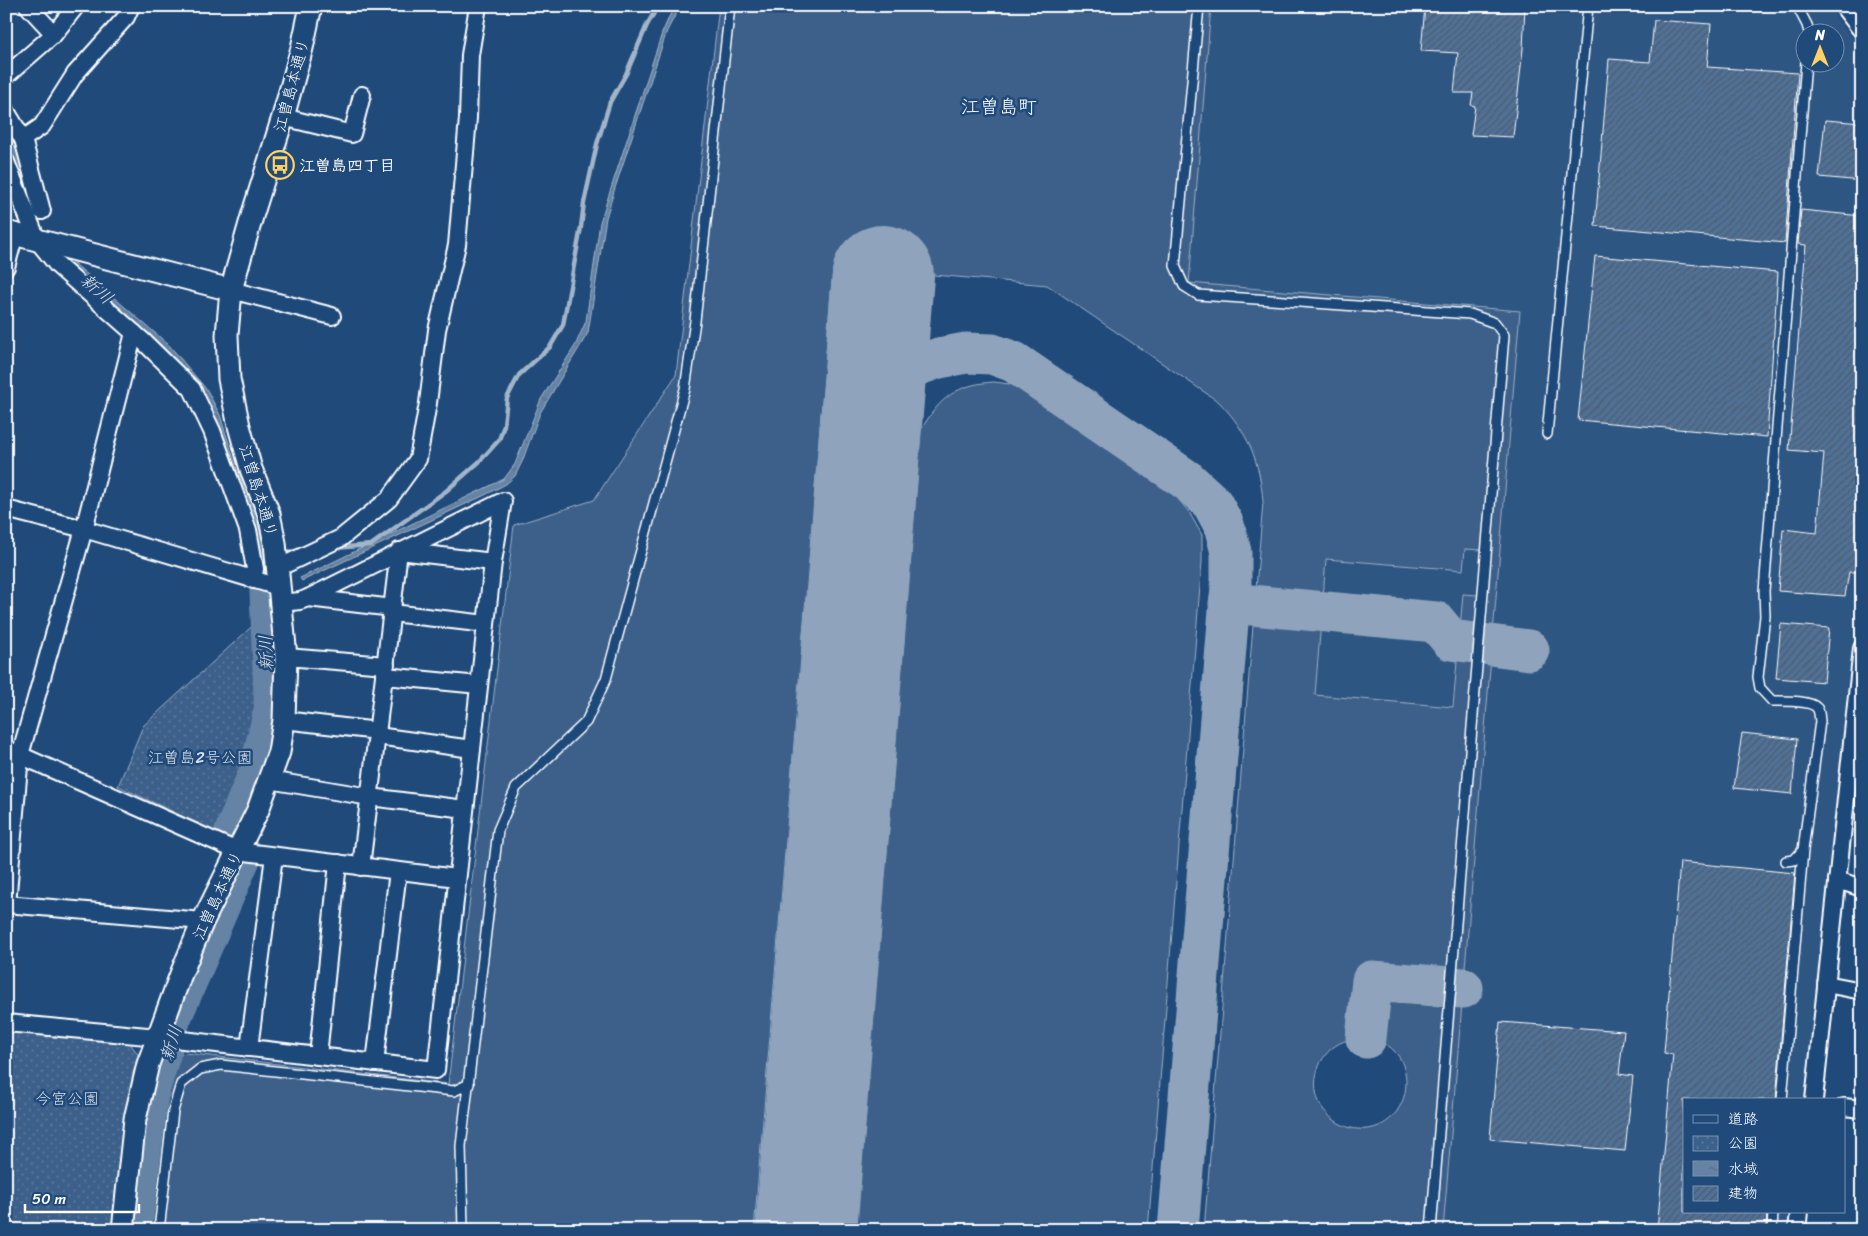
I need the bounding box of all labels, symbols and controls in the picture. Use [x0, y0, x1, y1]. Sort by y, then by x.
north arrow [1796, 22, 1846, 72]
text: N [1814, 23, 1825, 48]
street label: 江曽島本通り [265, 35, 318, 135]
district label: 江曽島町 [961, 90, 1037, 123]
bus stop icon: 江曽島四丁目 [265, 150, 295, 180]
place label: 江曽島四丁目 [299, 151, 395, 180]
water label: 新川 [73, 265, 121, 313]
street label: 江曽島本通り [231, 441, 286, 541]
water label: 新川 [249, 634, 283, 672]
park label: 江曽島2号公園 [147, 743, 253, 772]
street label: 江曽島本通り [184, 846, 251, 945]
water label: 新川 [150, 1021, 192, 1065]
park label: 今宮公園 [35, 1084, 99, 1113]
legend [1683, 1098, 1846, 1214]
text: 道路 [1728, 1106, 1758, 1132]
text: 公園 [1728, 1130, 1758, 1156]
text: 水域 [1728, 1156, 1758, 1182]
text: 建物 [1728, 1180, 1758, 1206]
scale bar [25, 1181, 139, 1213]
text: 50 m [32, 1186, 67, 1212]

